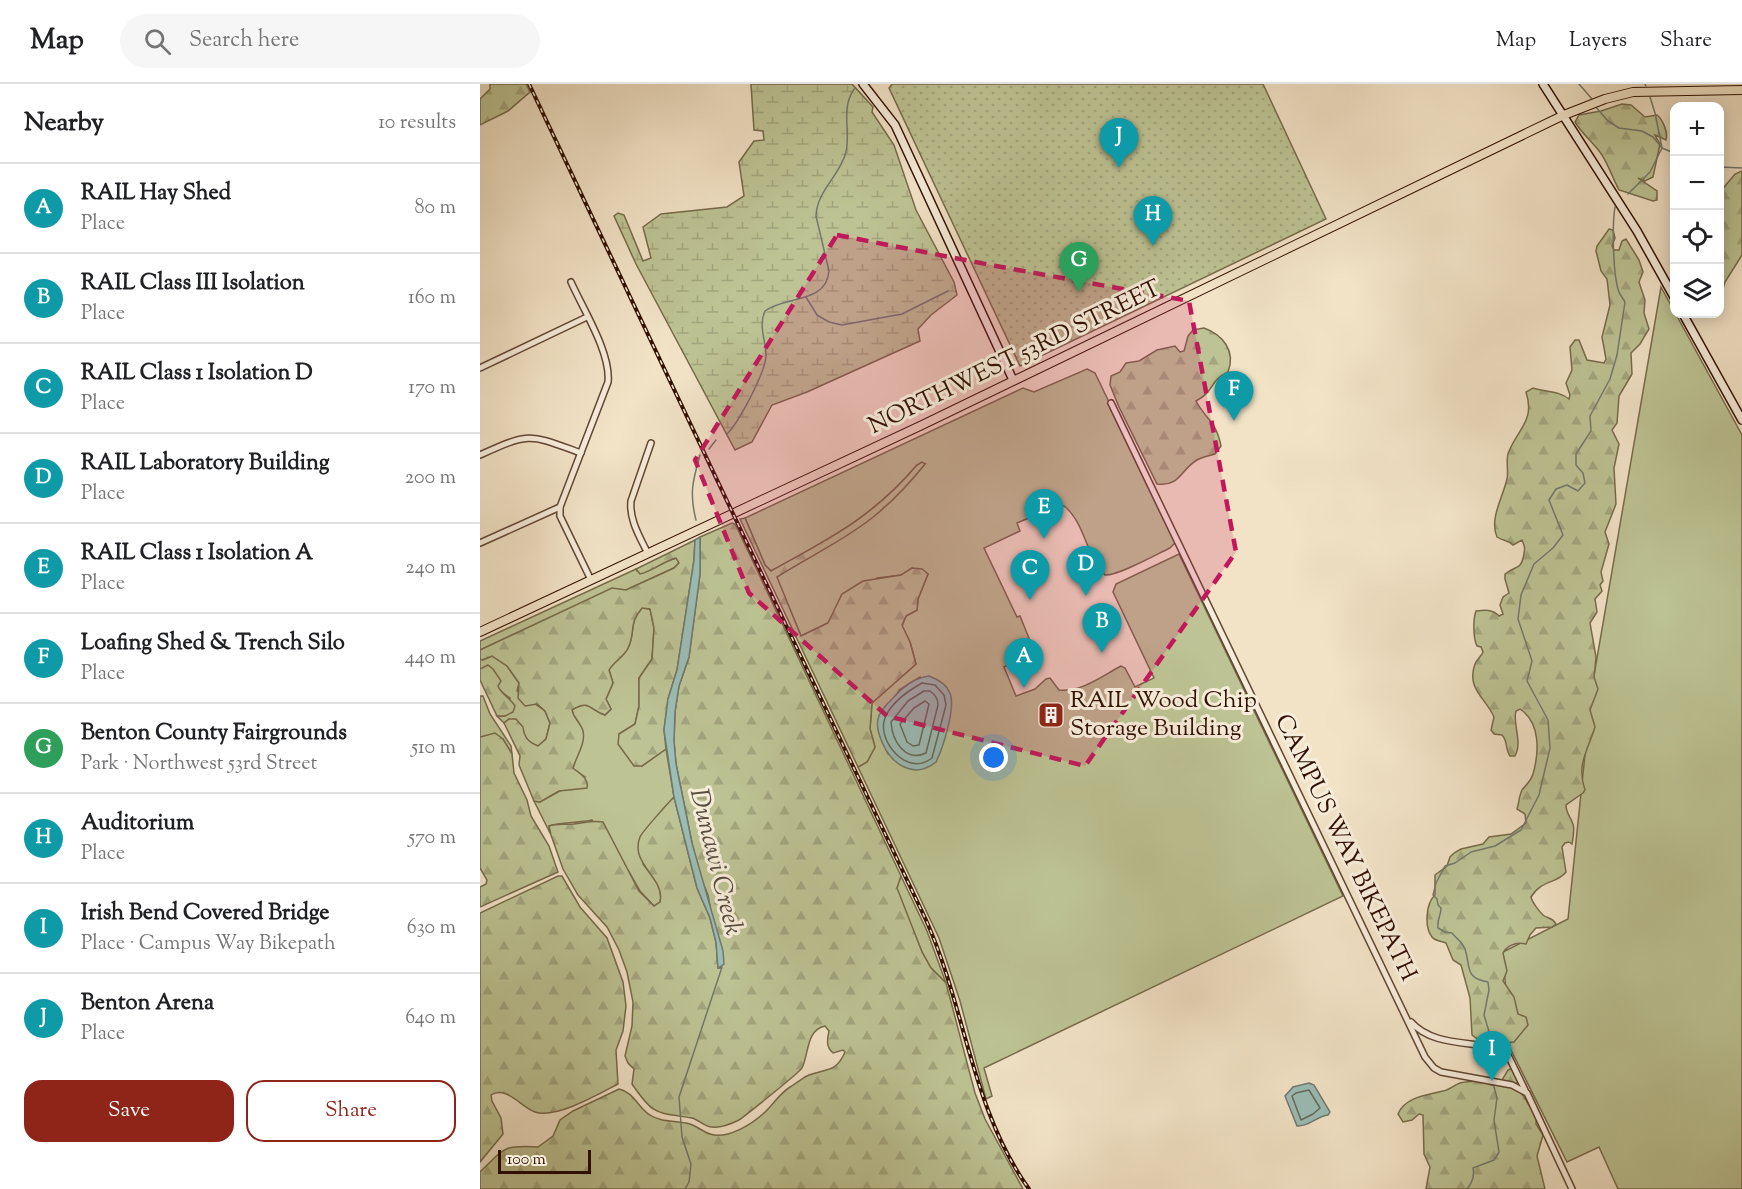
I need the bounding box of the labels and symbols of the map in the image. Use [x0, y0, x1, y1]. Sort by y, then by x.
pin: J [1100, 118, 1138, 168]
pin: H [1134, 196, 1172, 246]
pin: G [1060, 242, 1098, 292]
street label: NORTHWEST 53RD STREET [863, 272, 1167, 444]
pin: F [1214, 372, 1254, 421]
pin: E [1024, 490, 1064, 539]
pin: D [1066, 546, 1106, 596]
pin: C [1010, 550, 1050, 600]
pin: B [1082, 604, 1122, 653]
pin: A [1004, 638, 1044, 688]
place label: RAIL Wood Chip Storage Building [1070, 684, 1257, 746]
building icon: RAIL Wood Chip Storage Building [1036, 700, 1066, 730]
street label: CAMPUS WAY BIKEPATH [1265, 709, 1425, 987]
your location [979, 743, 1008, 772]
water label: Dunawi Creek [679, 785, 751, 939]
pin: I [1472, 1032, 1512, 1081]
scale bar [498, 1147, 591, 1174]

